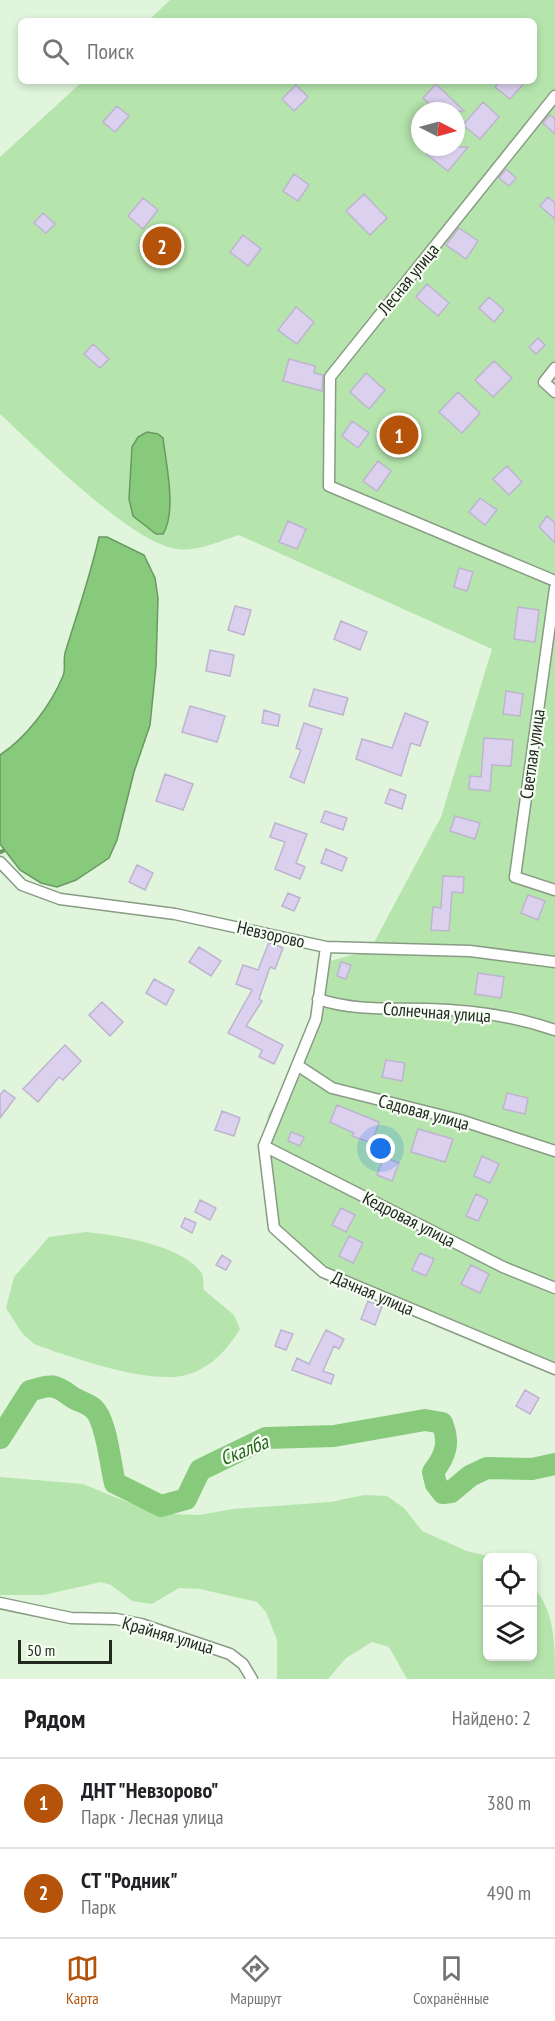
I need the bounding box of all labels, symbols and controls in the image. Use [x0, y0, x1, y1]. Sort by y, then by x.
search box [18, 18, 537, 84]
icon: search [39, 35, 72, 68]
text: Поиск [87, 37, 134, 65]
north arrow [411, 102, 465, 156]
pin: 2 [142, 224, 182, 268]
street label: Лесная улица [372, 239, 444, 320]
pin: 1 [380, 412, 418, 458]
street label: Светлая улица [514, 708, 550, 800]
street label: Невзорово [235, 915, 307, 953]
street label: Солнечная улица [382, 997, 492, 1027]
street label: Садовая улица [376, 1089, 472, 1135]
your location [366, 1134, 395, 1163]
street label: Кедровая улица [359, 1186, 459, 1252]
street label: Дачная улица [329, 1265, 417, 1321]
water label: Скалба [216, 1428, 273, 1471]
map controls [483, 1553, 537, 1661]
button: locate [483, 1553, 537, 1607]
button: layers [483, 1607, 537, 1661]
street label: Крайняя улица [120, 1611, 216, 1659]
scale bar [18, 1637, 112, 1664]
text: 50 m [27, 1640, 55, 1660]
text: Рядом [24, 1702, 85, 1735]
text: Найдено: 2 [452, 1705, 531, 1731]
text: ДНТ "Невзорово" [81, 1776, 219, 1804]
text: 1 [39, 1790, 48, 1816]
text: 380 m [487, 1790, 531, 1816]
text: Парк · Лесная улица [81, 1804, 224, 1830]
text: СТ "Родник" [81, 1866, 178, 1894]
text: 2 [39, 1880, 48, 1906]
text: 490 m [487, 1880, 531, 1906]
text: Парк [81, 1894, 116, 1920]
tab: Карта [66, 1952, 99, 2008]
tab: Маршрут [230, 1952, 281, 2008]
tab: Сохранённые [413, 1952, 489, 2008]

